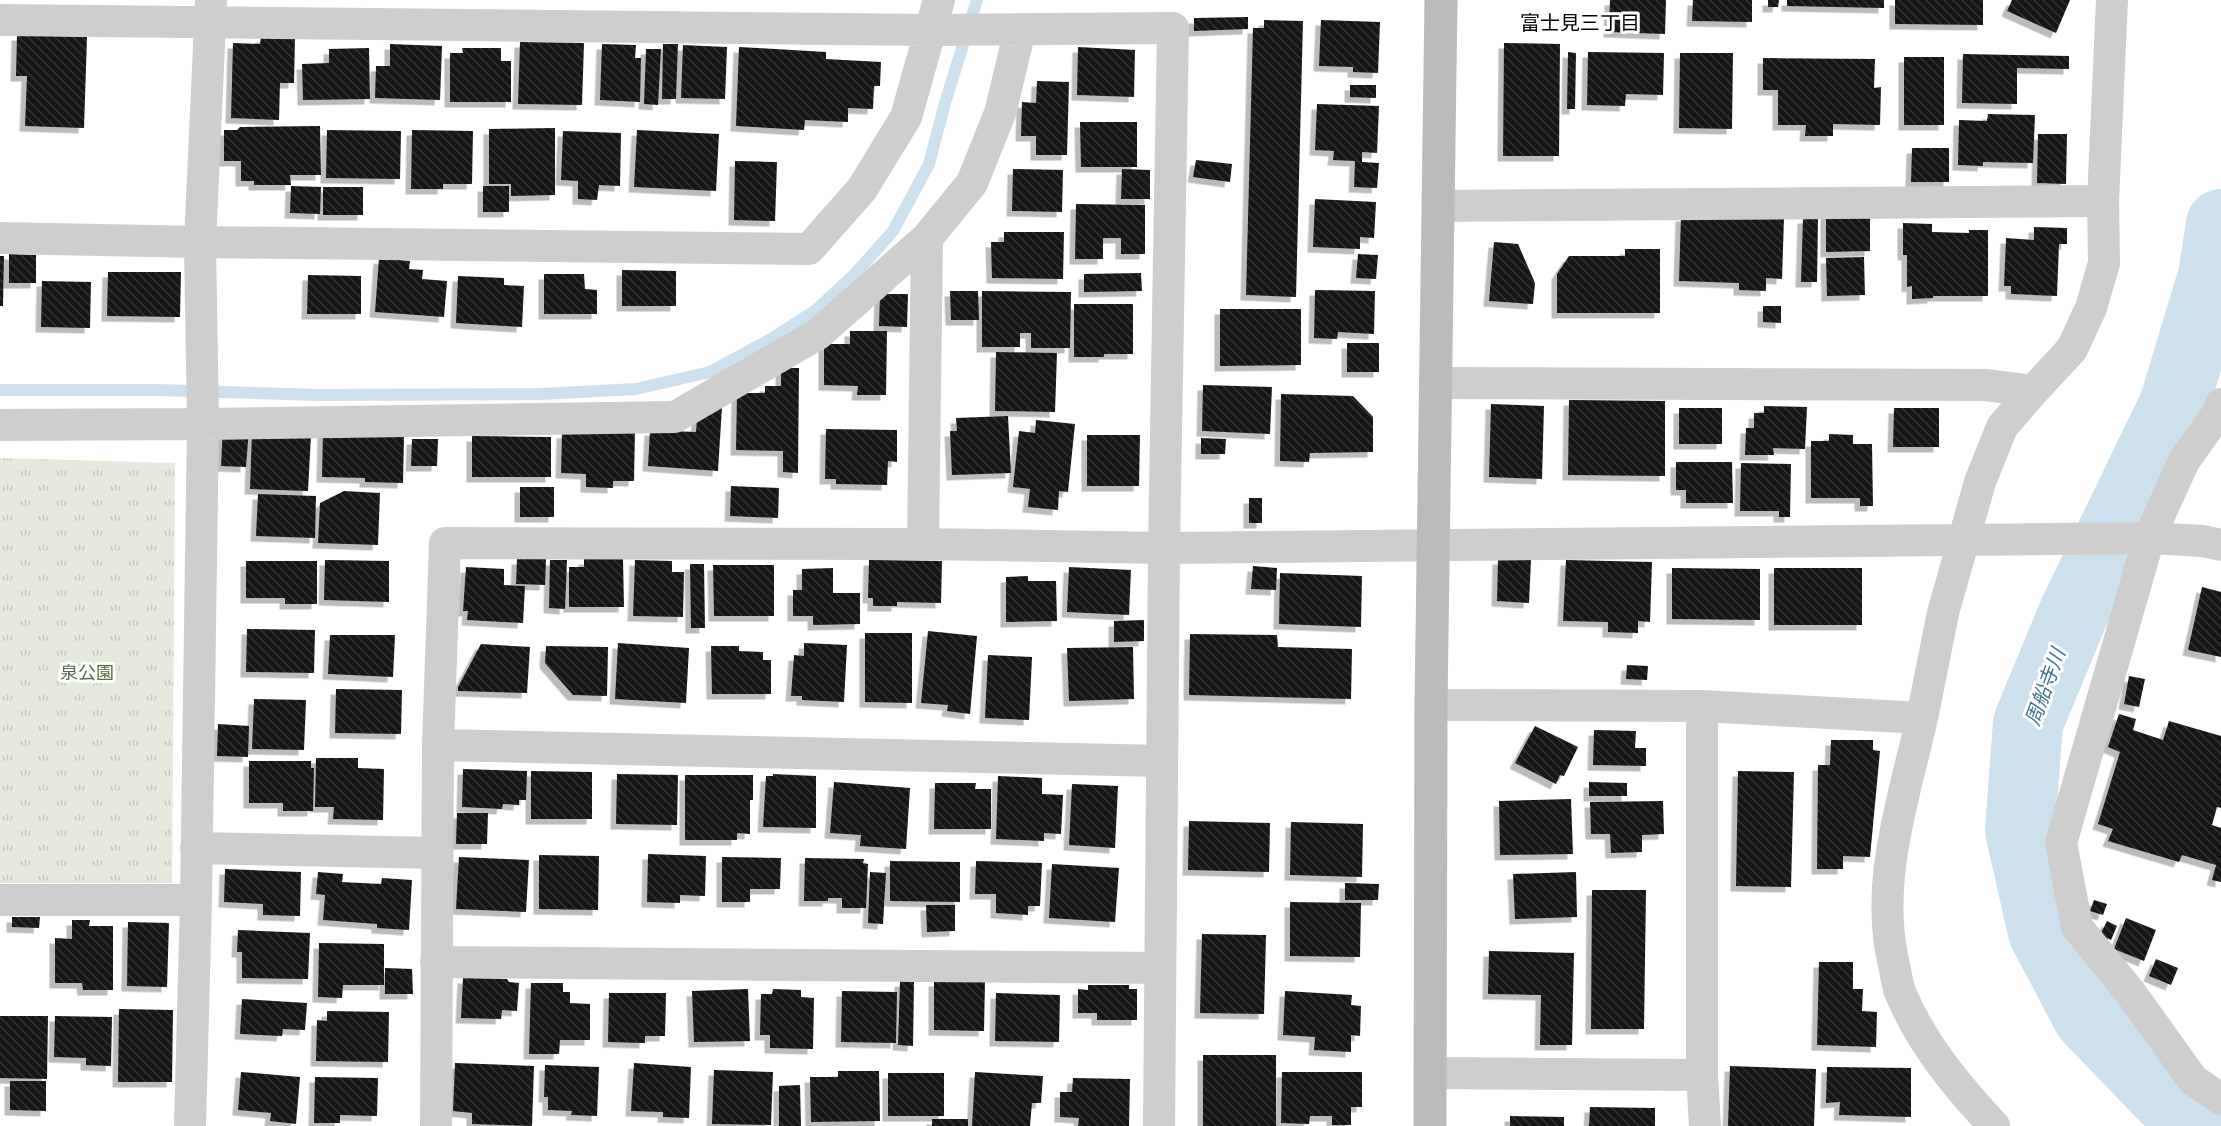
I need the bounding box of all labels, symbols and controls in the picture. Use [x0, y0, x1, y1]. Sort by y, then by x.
district label: 富士見三丁目 [1520, 11, 1640, 35]
water label: 周船寺川 [2020, 643, 2071, 729]
park label: 泉公園 [60, 662, 114, 684]

